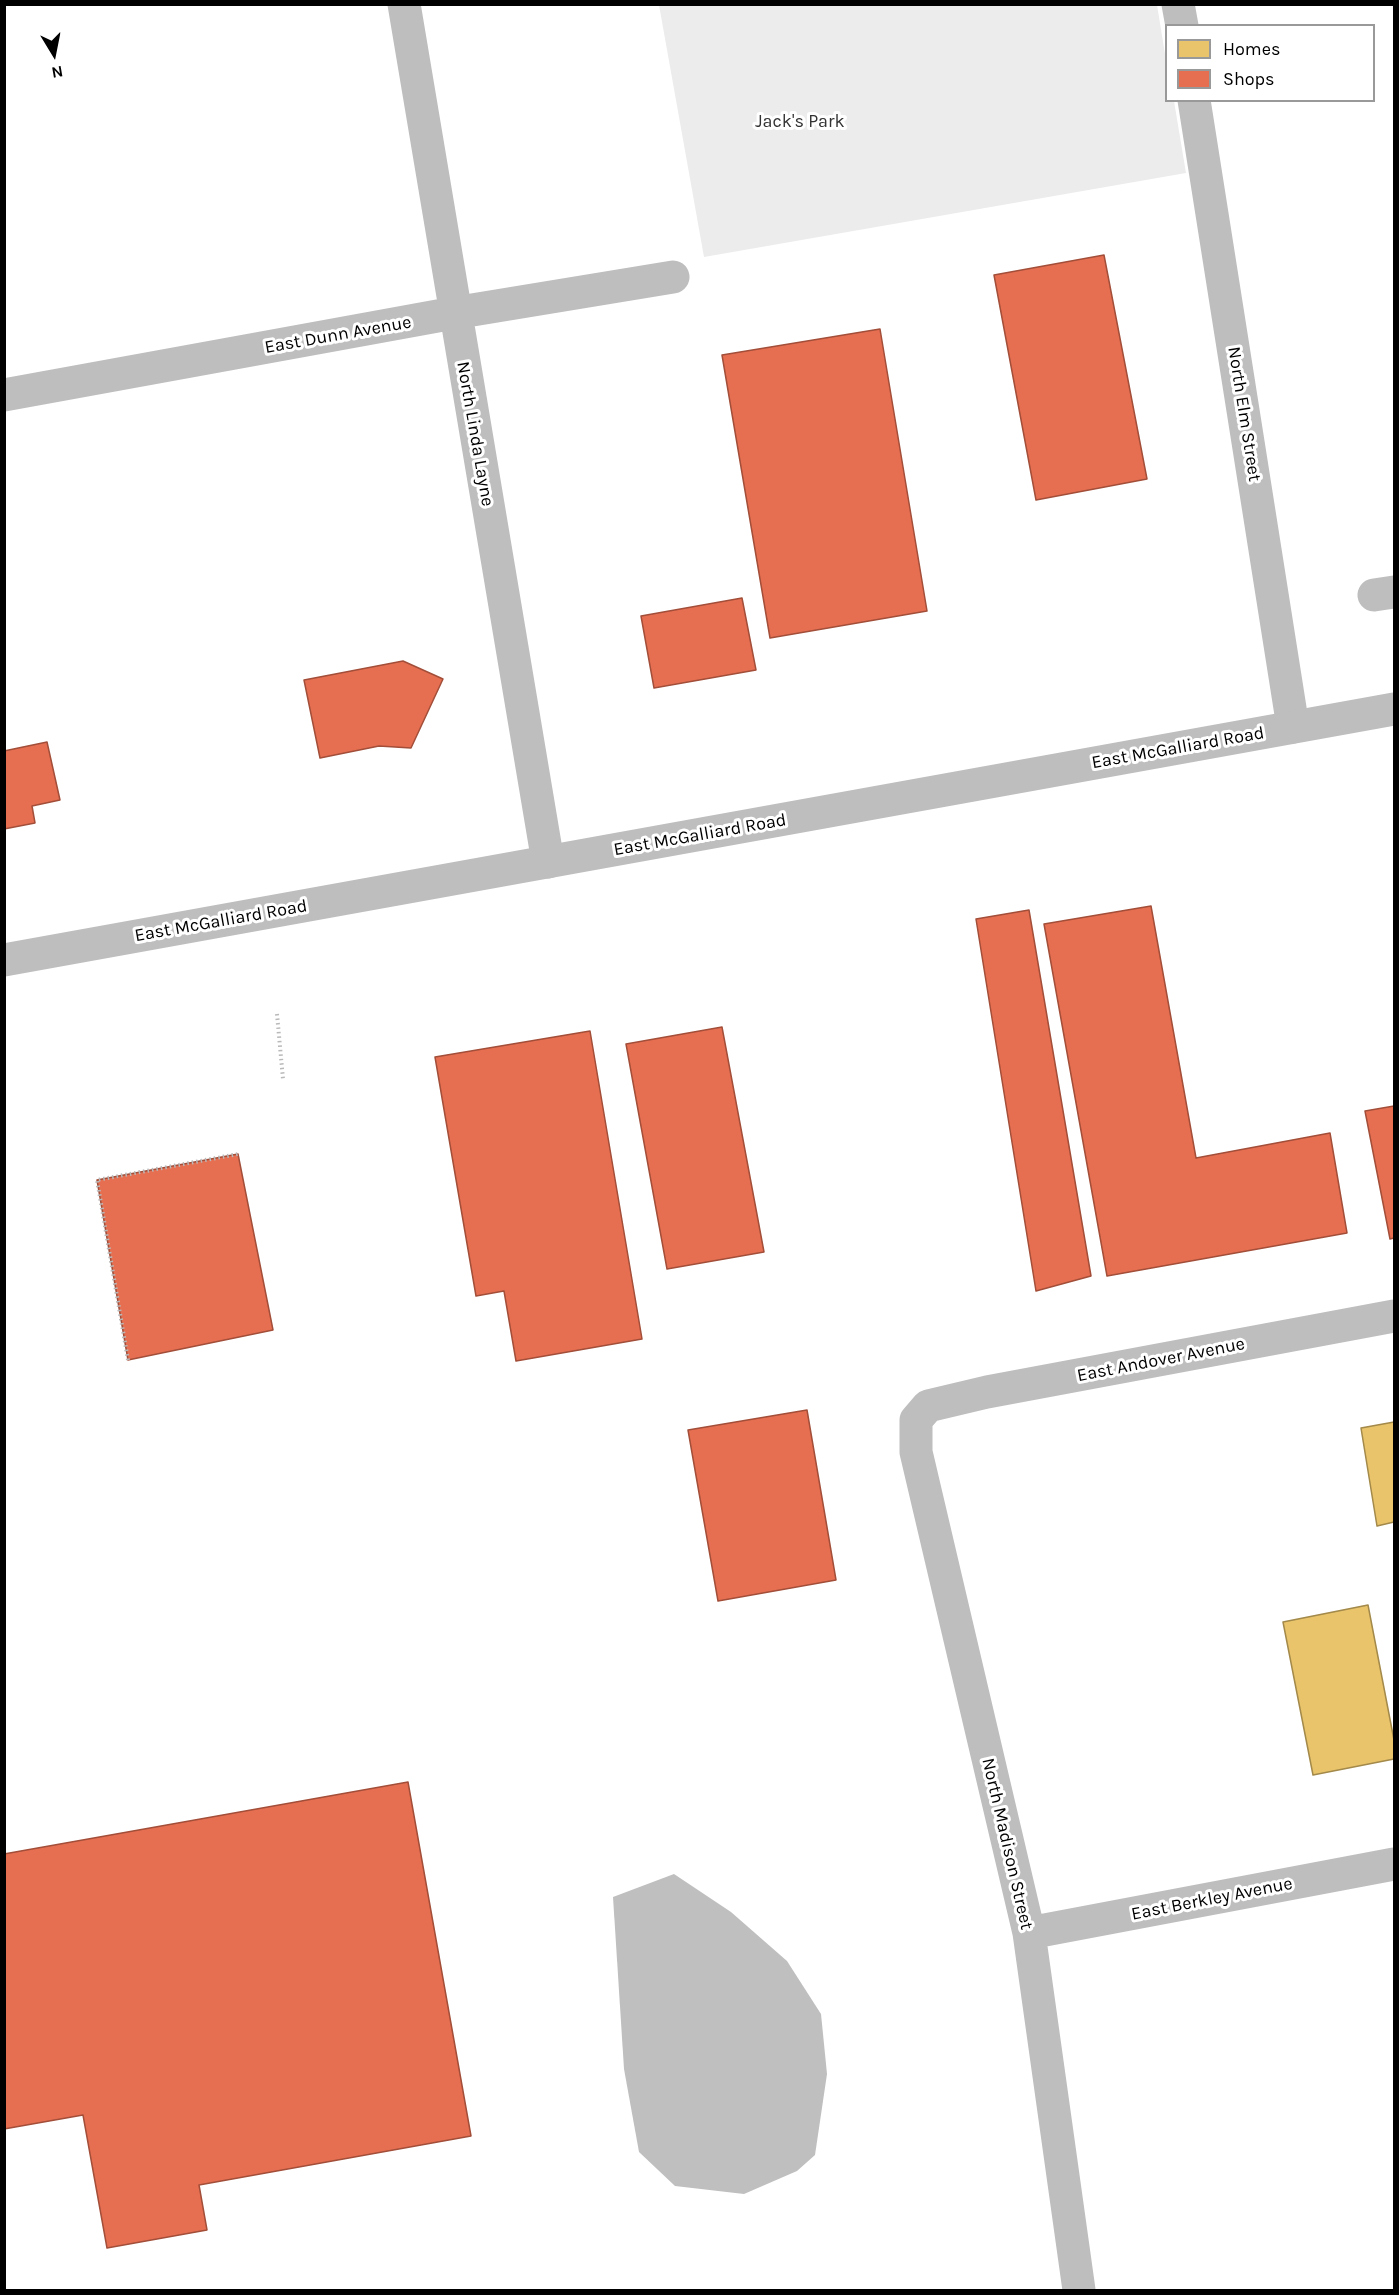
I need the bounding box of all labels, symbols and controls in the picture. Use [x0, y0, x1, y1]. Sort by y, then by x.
north arrow [24, 24, 84, 84]
legend [1165, 24, 1375, 102]
text: Homes [1223, 38, 1280, 60]
text: N [50, 62, 65, 83]
text: Shops [1223, 68, 1275, 90]
park label: Jack's Park [755, 111, 845, 133]
street label: East Dunn Avenue [263, 311, 413, 359]
street label: North Elm Street [1223, 345, 1265, 483]
street label: North Linda Layne [452, 360, 498, 508]
street label: East McGalliard Road [1090, 722, 1266, 774]
street label: East McGalliard Road [612, 809, 788, 861]
street label: East McGalliard Road [133, 895, 309, 947]
street label: East Andover Avenue [1075, 1333, 1247, 1387]
street label: North Madison Street [977, 1756, 1037, 1932]
street label: East Berkley Avenue [1130, 1873, 1294, 1925]

